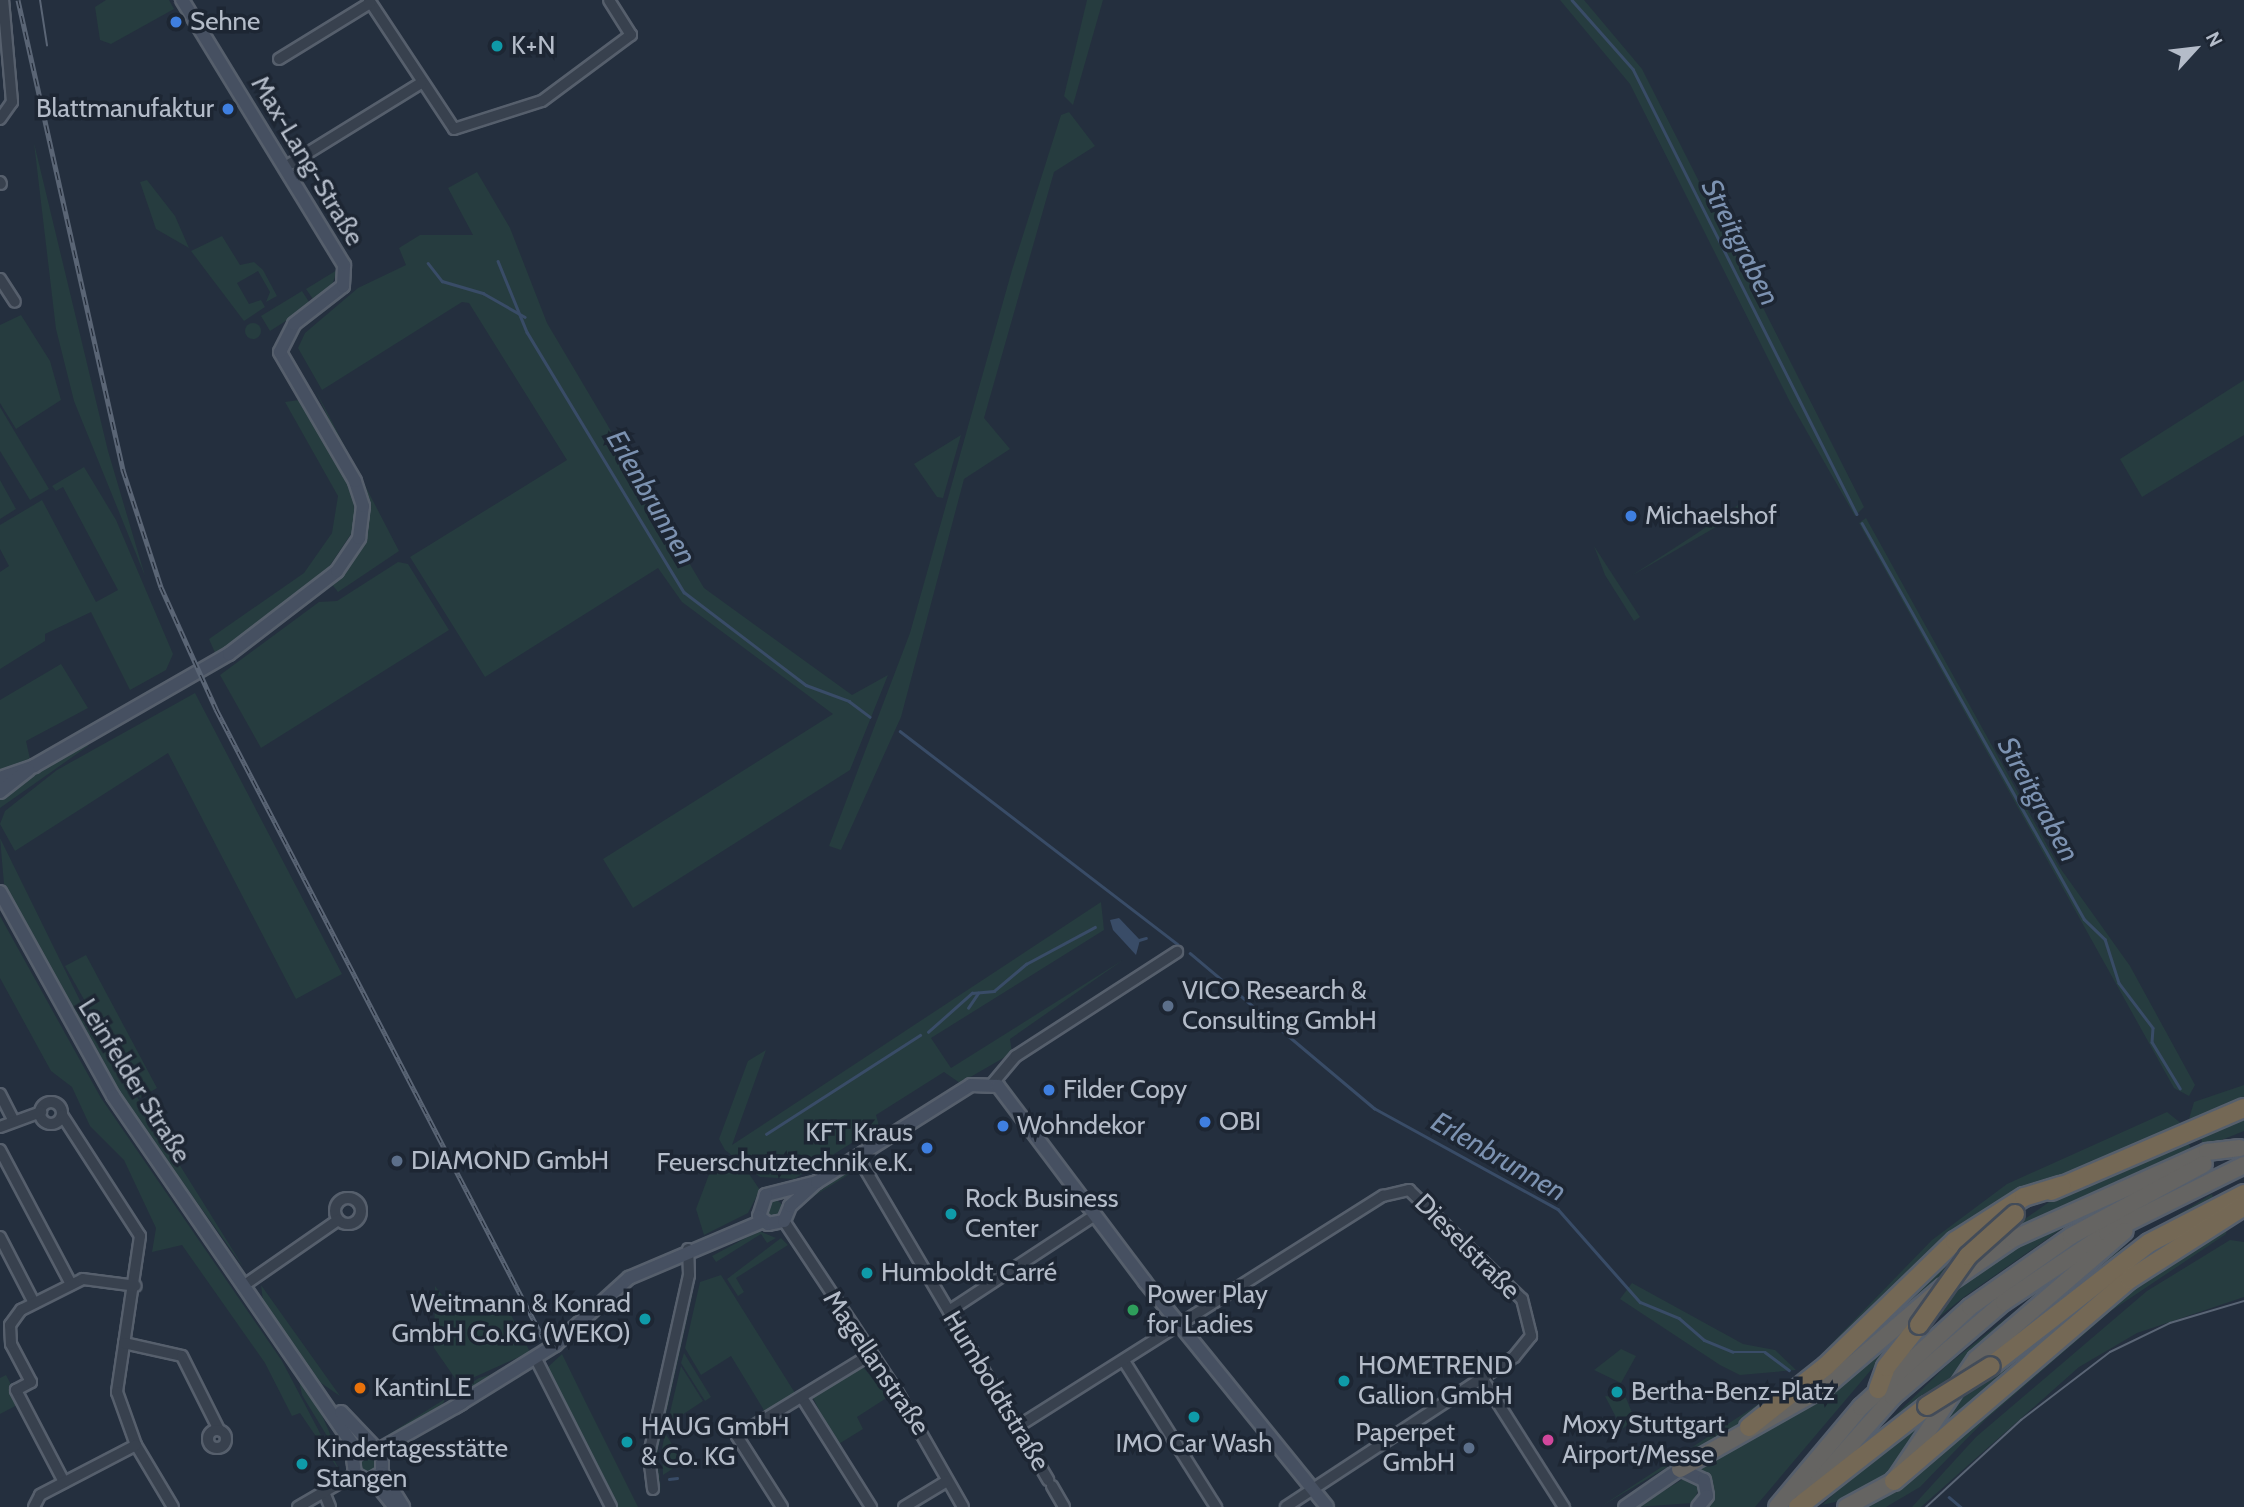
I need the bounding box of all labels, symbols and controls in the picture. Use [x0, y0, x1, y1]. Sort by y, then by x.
place label: Sehne [190, 6, 260, 38]
marker: Sehne [168, 14, 184, 30]
north arrow [2160, 14, 2230, 84]
text: N [2201, 28, 2227, 50]
place label: K+N [511, 30, 556, 62]
marker: K+N [489, 38, 505, 54]
street label: Max-Lang-Straße [244, 70, 370, 252]
place label: Blattmanufaktur [36, 93, 214, 125]
marker: Blattmanufaktur [220, 101, 236, 117]
water label: Streitgraben [1695, 173, 1787, 311]
water label: Erlenbrunnen [600, 424, 704, 570]
place label: Michaelshof [1645, 500, 1777, 532]
marker: Michaelshof [1623, 508, 1639, 524]
water label: Streitgraben [1991, 731, 2087, 867]
place label: VICO Research & Consulting GmbH [1182, 975, 1377, 1036]
street label: Leinfelder Straße [71, 993, 197, 1169]
marker: VICO Research & Consulting GmbH [1160, 998, 1176, 1014]
place label: Filder Copy [1063, 1074, 1187, 1106]
marker: Filder Copy [1041, 1082, 1057, 1098]
water label: Erlenbrunnen [1426, 1104, 1572, 1208]
place label: OBI [1219, 1106, 1261, 1138]
place label: Wohndekor [1017, 1110, 1145, 1142]
marker: OBI [1197, 1114, 1213, 1130]
place label: KFT Kraus Feuerschutztechnik e.K. [657, 1117, 913, 1178]
marker: Wohndekor [995, 1118, 1011, 1134]
marker: KFT Kraus Feuerschutztechnik e.K. [919, 1140, 935, 1156]
place label: DIAMOND GmbH [411, 1145, 609, 1177]
marker: DIAMOND GmbH [389, 1153, 405, 1169]
place label: Rock Business Center [965, 1183, 1118, 1244]
street label: Dieselstraße [1408, 1188, 1526, 1306]
marker: Rock Business Center [943, 1206, 959, 1222]
place label: Humboldt Carré [881, 1257, 1057, 1289]
marker: Humboldt Carré [859, 1265, 875, 1281]
place label: Power Play for Ladies [1147, 1279, 1268, 1340]
street label: Magellanstraße [816, 1285, 936, 1441]
place label: Weitmann & Konrad GmbH Co.KG (WEKO) [391, 1288, 631, 1350]
marker: Power Play for Ladies [1125, 1302, 1141, 1318]
street label: Humboldtstraße [936, 1306, 1056, 1476]
marker: Weitmann & Konrad GmbH Co.KG (WEKO) [637, 1311, 653, 1327]
place label: HOMETREND Gallion GmbH [1358, 1350, 1513, 1412]
place label: KantinLE [374, 1372, 471, 1404]
marker: HOMETREND Gallion GmbH [1336, 1373, 1352, 1389]
place label: Bertha-Benz-Platz [1631, 1376, 1835, 1408]
marker: KantinLE [352, 1380, 368, 1396]
marker: Bertha-Benz-Platz [1609, 1384, 1625, 1400]
marker: IMO Car Wash [1186, 1409, 1202, 1425]
place label: Moxy Stuttgart Airport/Messe [1562, 1409, 1725, 1470]
place label: HAUG GmbH & Co. KG [641, 1411, 790, 1472]
place label: Paperpet GmbH [1355, 1417, 1455, 1478]
place label: IMO Car Wash [1116, 1428, 1272, 1460]
marker: Moxy Stuttgart Airport/Messe [1540, 1432, 1556, 1448]
place label: Kindertagesstätte Stangen [316, 1433, 508, 1494]
marker: HAUG GmbH & Co. KG [619, 1434, 635, 1450]
marker: Paperpet GmbH [1461, 1440, 1477, 1456]
marker: Kindertagesstätte Stangen [294, 1456, 310, 1472]

